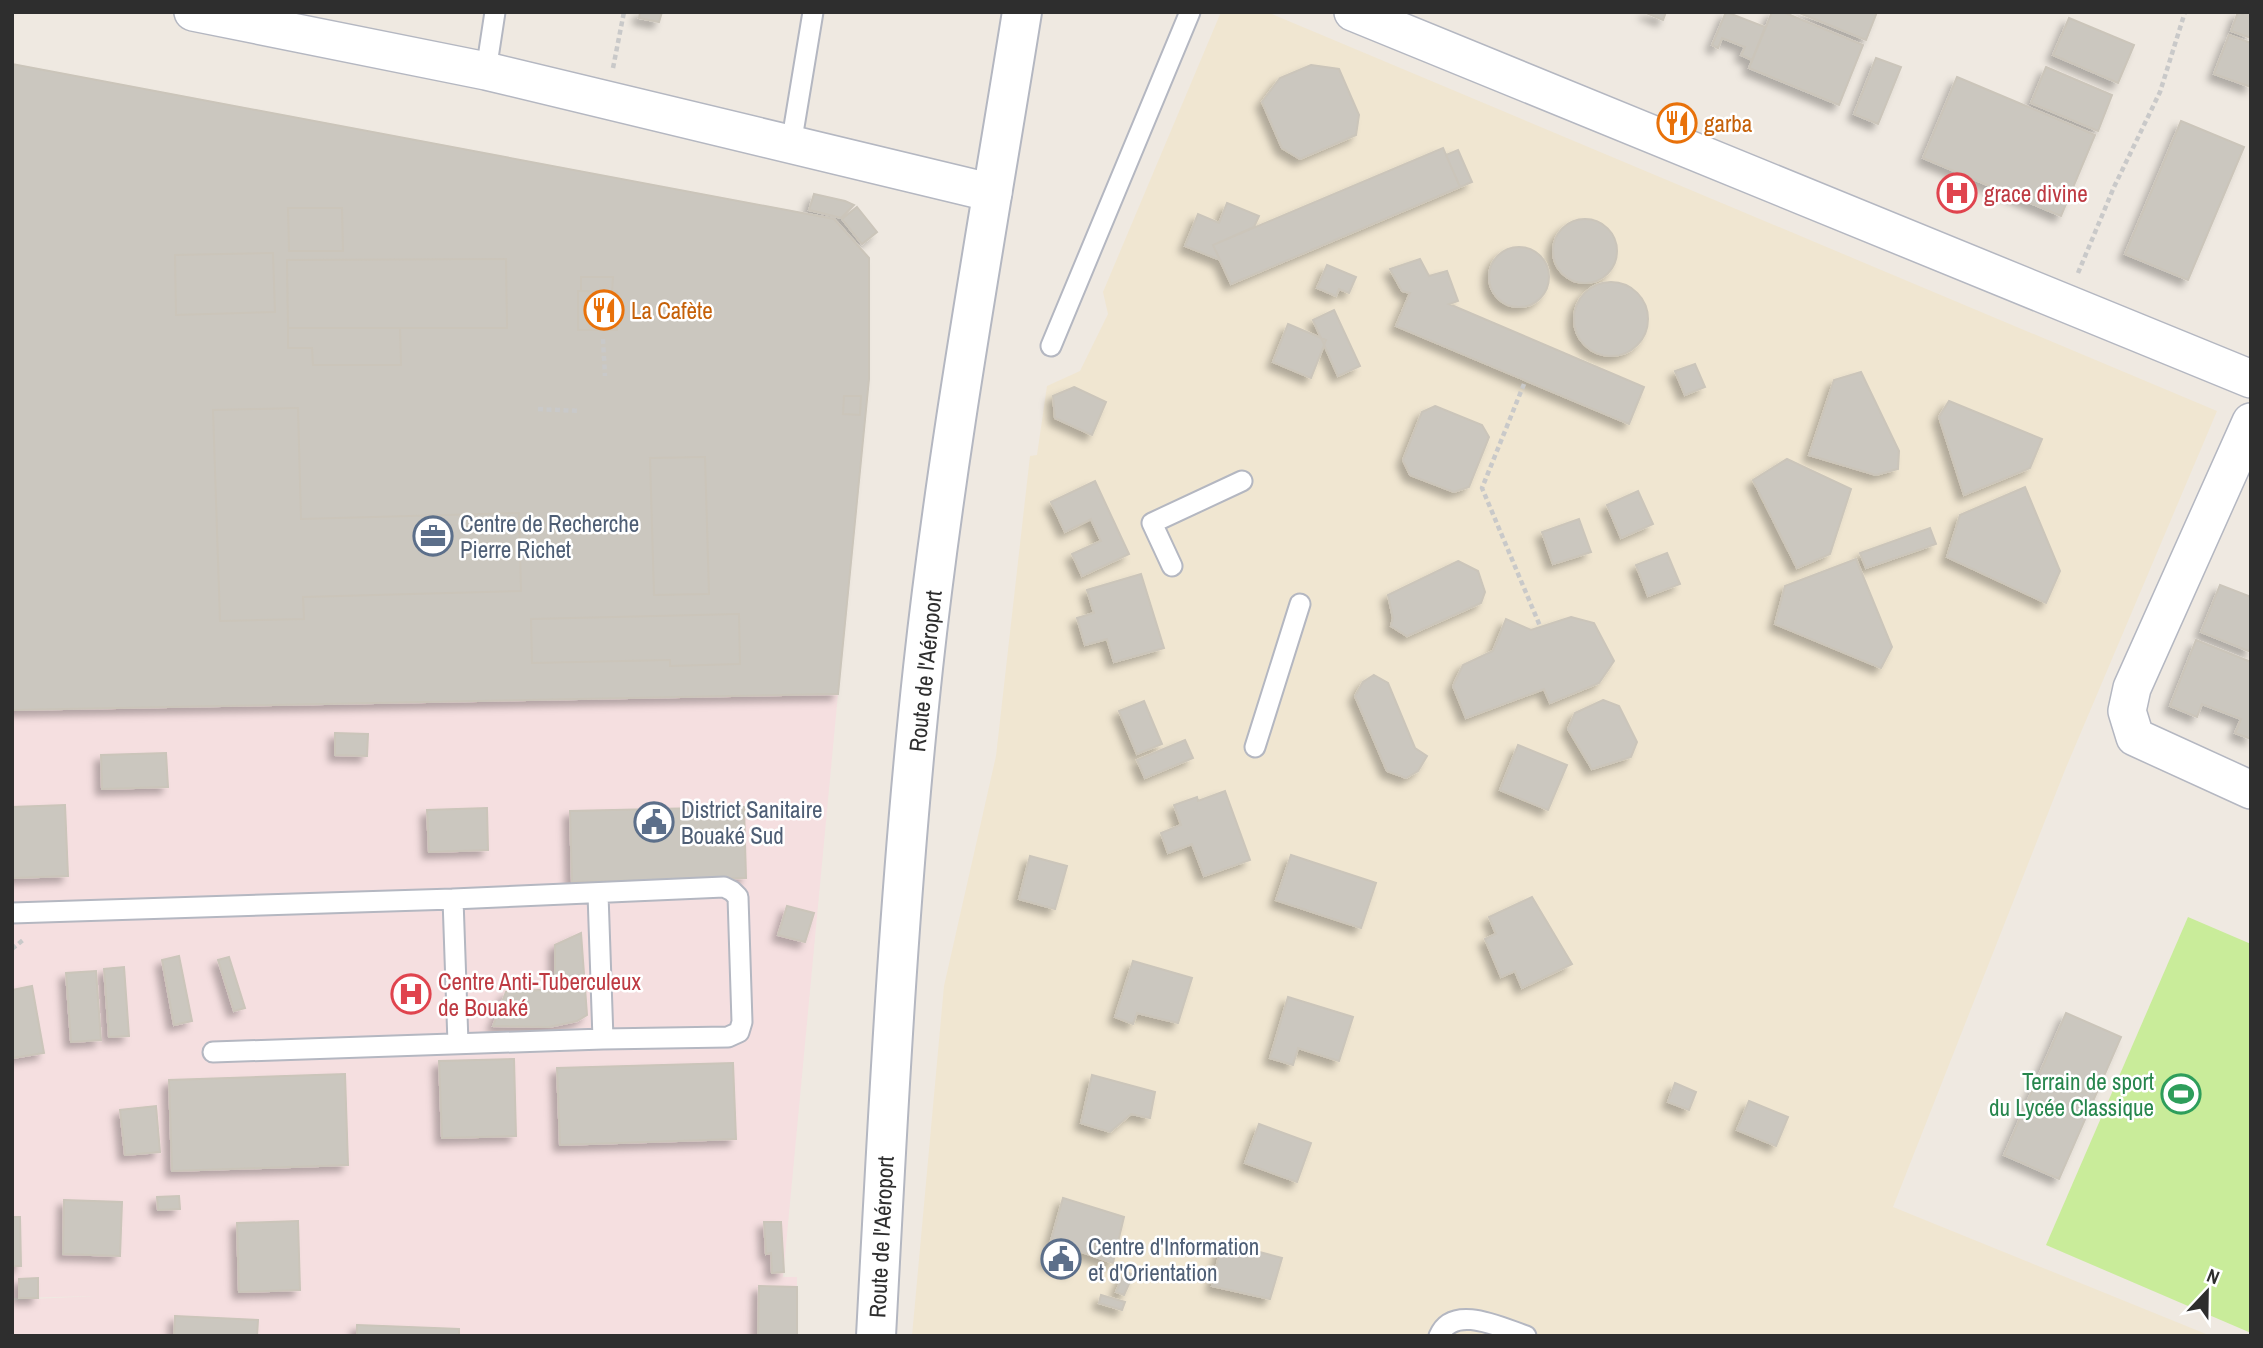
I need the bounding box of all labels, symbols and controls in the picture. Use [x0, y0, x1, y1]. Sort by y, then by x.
restaurant icon: garba [1656, 102, 1698, 144]
place label: garba [1704, 108, 1753, 139]
hospital icon: grace divine [1936, 172, 1978, 214]
place label: grace divine [1984, 178, 2088, 209]
restaurant icon: La Cafète [583, 289, 625, 331]
place label: La Cafète [631, 295, 713, 326]
place label: Centre de Recherche Pierre Richet [460, 508, 639, 565]
office icon: Centre de Recherche Pierre Richet [412, 515, 454, 557]
street label: Route de l'Aéroport [901, 589, 949, 753]
place label: District Sanitaire Bouaké Sud [681, 794, 823, 851]
public building icon: District Sanitaire Bouaké Sud [633, 801, 675, 843]
place label: Centre Anti-Tuberculeux de Bouaké [438, 966, 641, 1023]
hospital icon: Centre Anti-Tuberculeux de Bouaké [390, 973, 432, 1015]
place label: Terrain de sport du Lycée Classique [1989, 1066, 2154, 1123]
sports icon: Terrain de sport du Lycée Classique [2160, 1073, 2202, 1115]
street label: Route de l'Aéroport [861, 1155, 901, 1319]
place label: Centre d'Information et d'Orientation [1088, 1231, 1259, 1288]
public building icon: Centre d'Information et d'Orientation [1040, 1238, 1082, 1280]
north arrow [2172, 1257, 2242, 1327]
text: N [2203, 1262, 2223, 1290]

